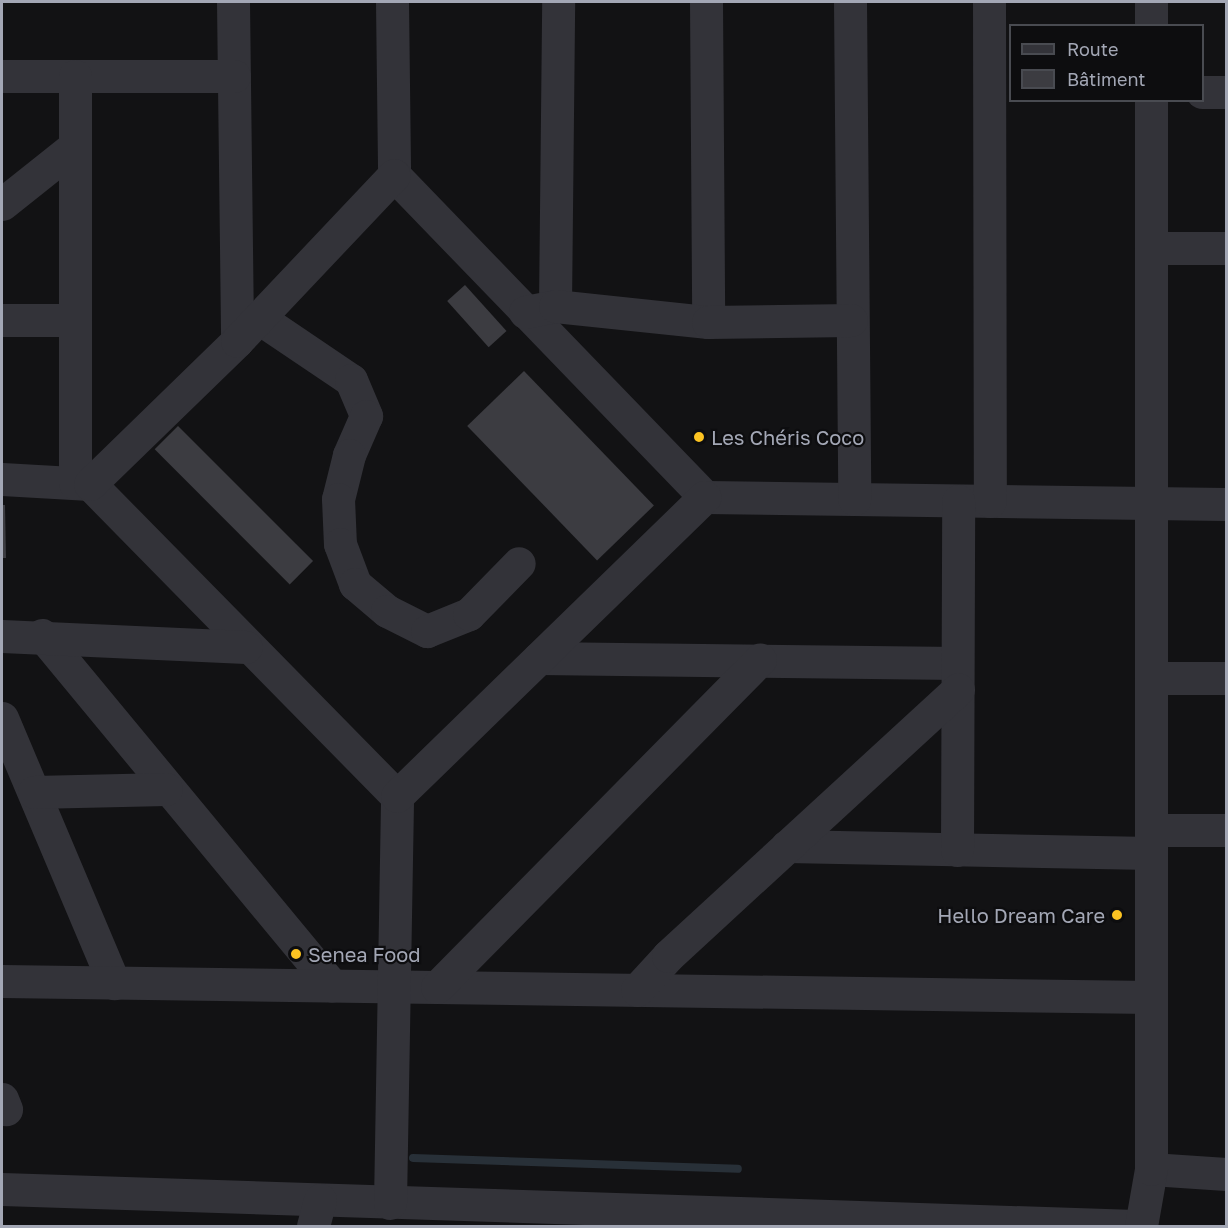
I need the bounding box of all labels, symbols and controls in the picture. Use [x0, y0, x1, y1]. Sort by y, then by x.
legend [1009, 24, 1204, 102]
text: Route [1067, 38, 1118, 60]
text: Bâtiment [1067, 68, 1146, 90]
place label: Les Chéris Coco [711, 425, 864, 449]
marker: Les Chéris Coco [692, 430, 706, 444]
place label: Hello Dream Care [937, 903, 1105, 927]
marker: Hello Dream Care [1110, 908, 1124, 922]
place label: Senea Food [308, 942, 421, 966]
marker: Senea Food [289, 947, 303, 961]

